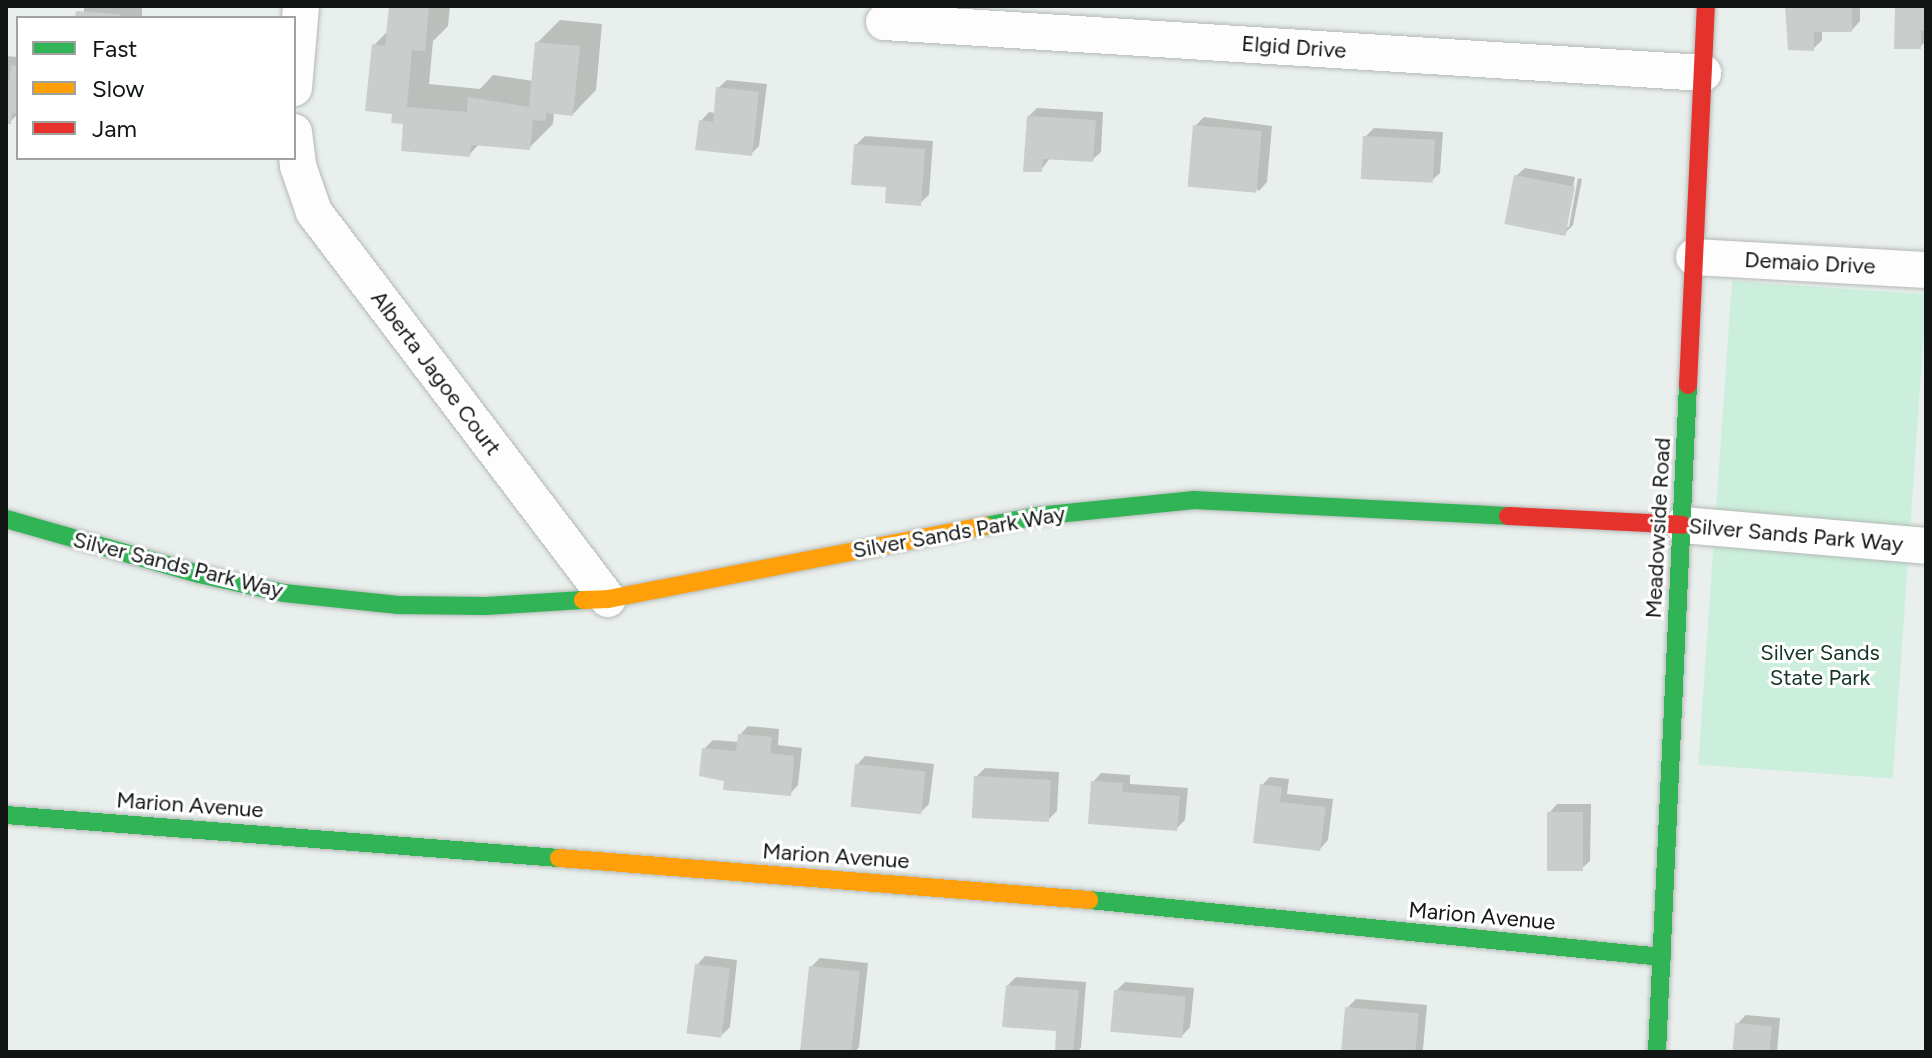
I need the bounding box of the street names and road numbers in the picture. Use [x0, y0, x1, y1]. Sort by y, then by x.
street label: Elgid Drive [1241, 30, 1347, 64]
street label: Demaio Drive [1744, 246, 1876, 280]
street label: Alberta Jagoe Court [365, 285, 507, 461]
street label: Meadowside Road [1640, 437, 1676, 619]
street label: Silver Sands Park Way [851, 500, 1067, 564]
street label: Silver Sands Park Way [1688, 512, 1904, 558]
street label: Silver Sands Park Way [70, 526, 286, 604]
street label: Marion Avenue [116, 787, 264, 823]
street label: Marion Avenue [762, 838, 910, 874]
street label: Marion Avenue [1408, 896, 1556, 936]

